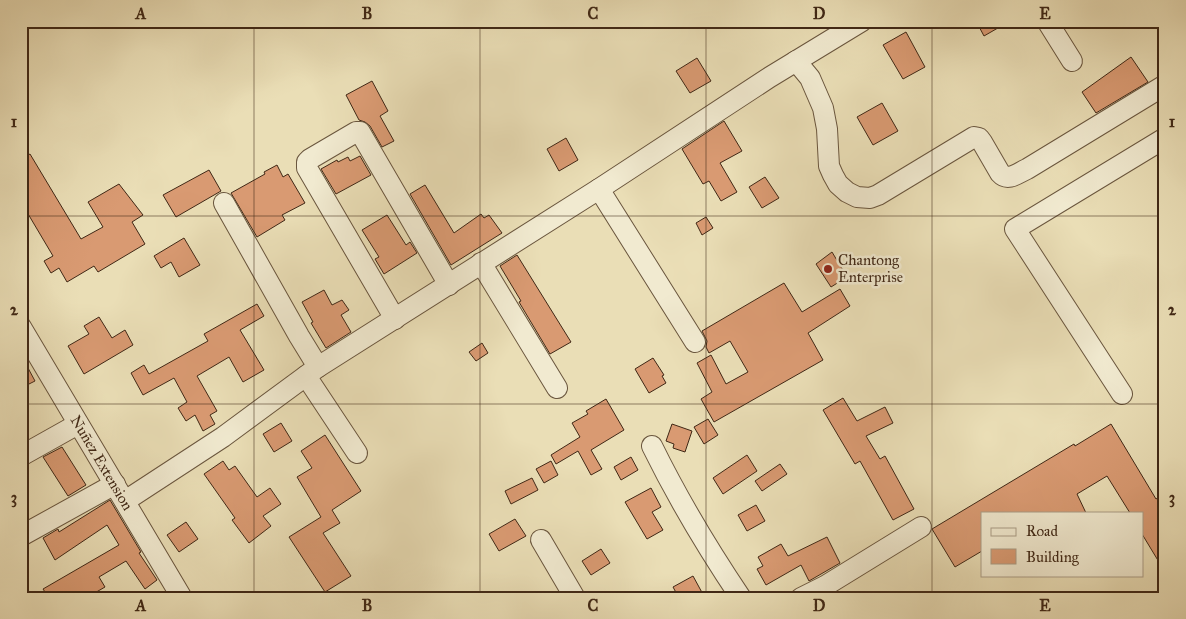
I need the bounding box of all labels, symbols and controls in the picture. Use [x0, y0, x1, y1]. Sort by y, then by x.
text: A [135, 4, 147, 23]
text: B [362, 4, 372, 23]
text: C [588, 4, 599, 23]
text: D [813, 4, 826, 23]
text: E [1039, 4, 1051, 23]
text: 1 [11, 112, 18, 131]
text: 1 [1169, 112, 1176, 131]
place label: Chantong Enterprise [838, 251, 903, 286]
marker: Chantong Enterprise [822, 263, 834, 275]
text: 2 [10, 300, 19, 319]
text: 2 [1168, 300, 1177, 319]
street label: Nuñez Extension [67, 412, 137, 514]
text: 3 [11, 488, 17, 508]
text: 3 [1169, 488, 1175, 508]
legend [981, 512, 1144, 576]
text: Road [1026, 522, 1058, 540]
text: Building [1026, 548, 1080, 566]
text: A [135, 596, 147, 615]
text: B [362, 596, 372, 615]
text: C [588, 596, 599, 615]
text: D [813, 596, 826, 615]
text: E [1039, 596, 1051, 615]

